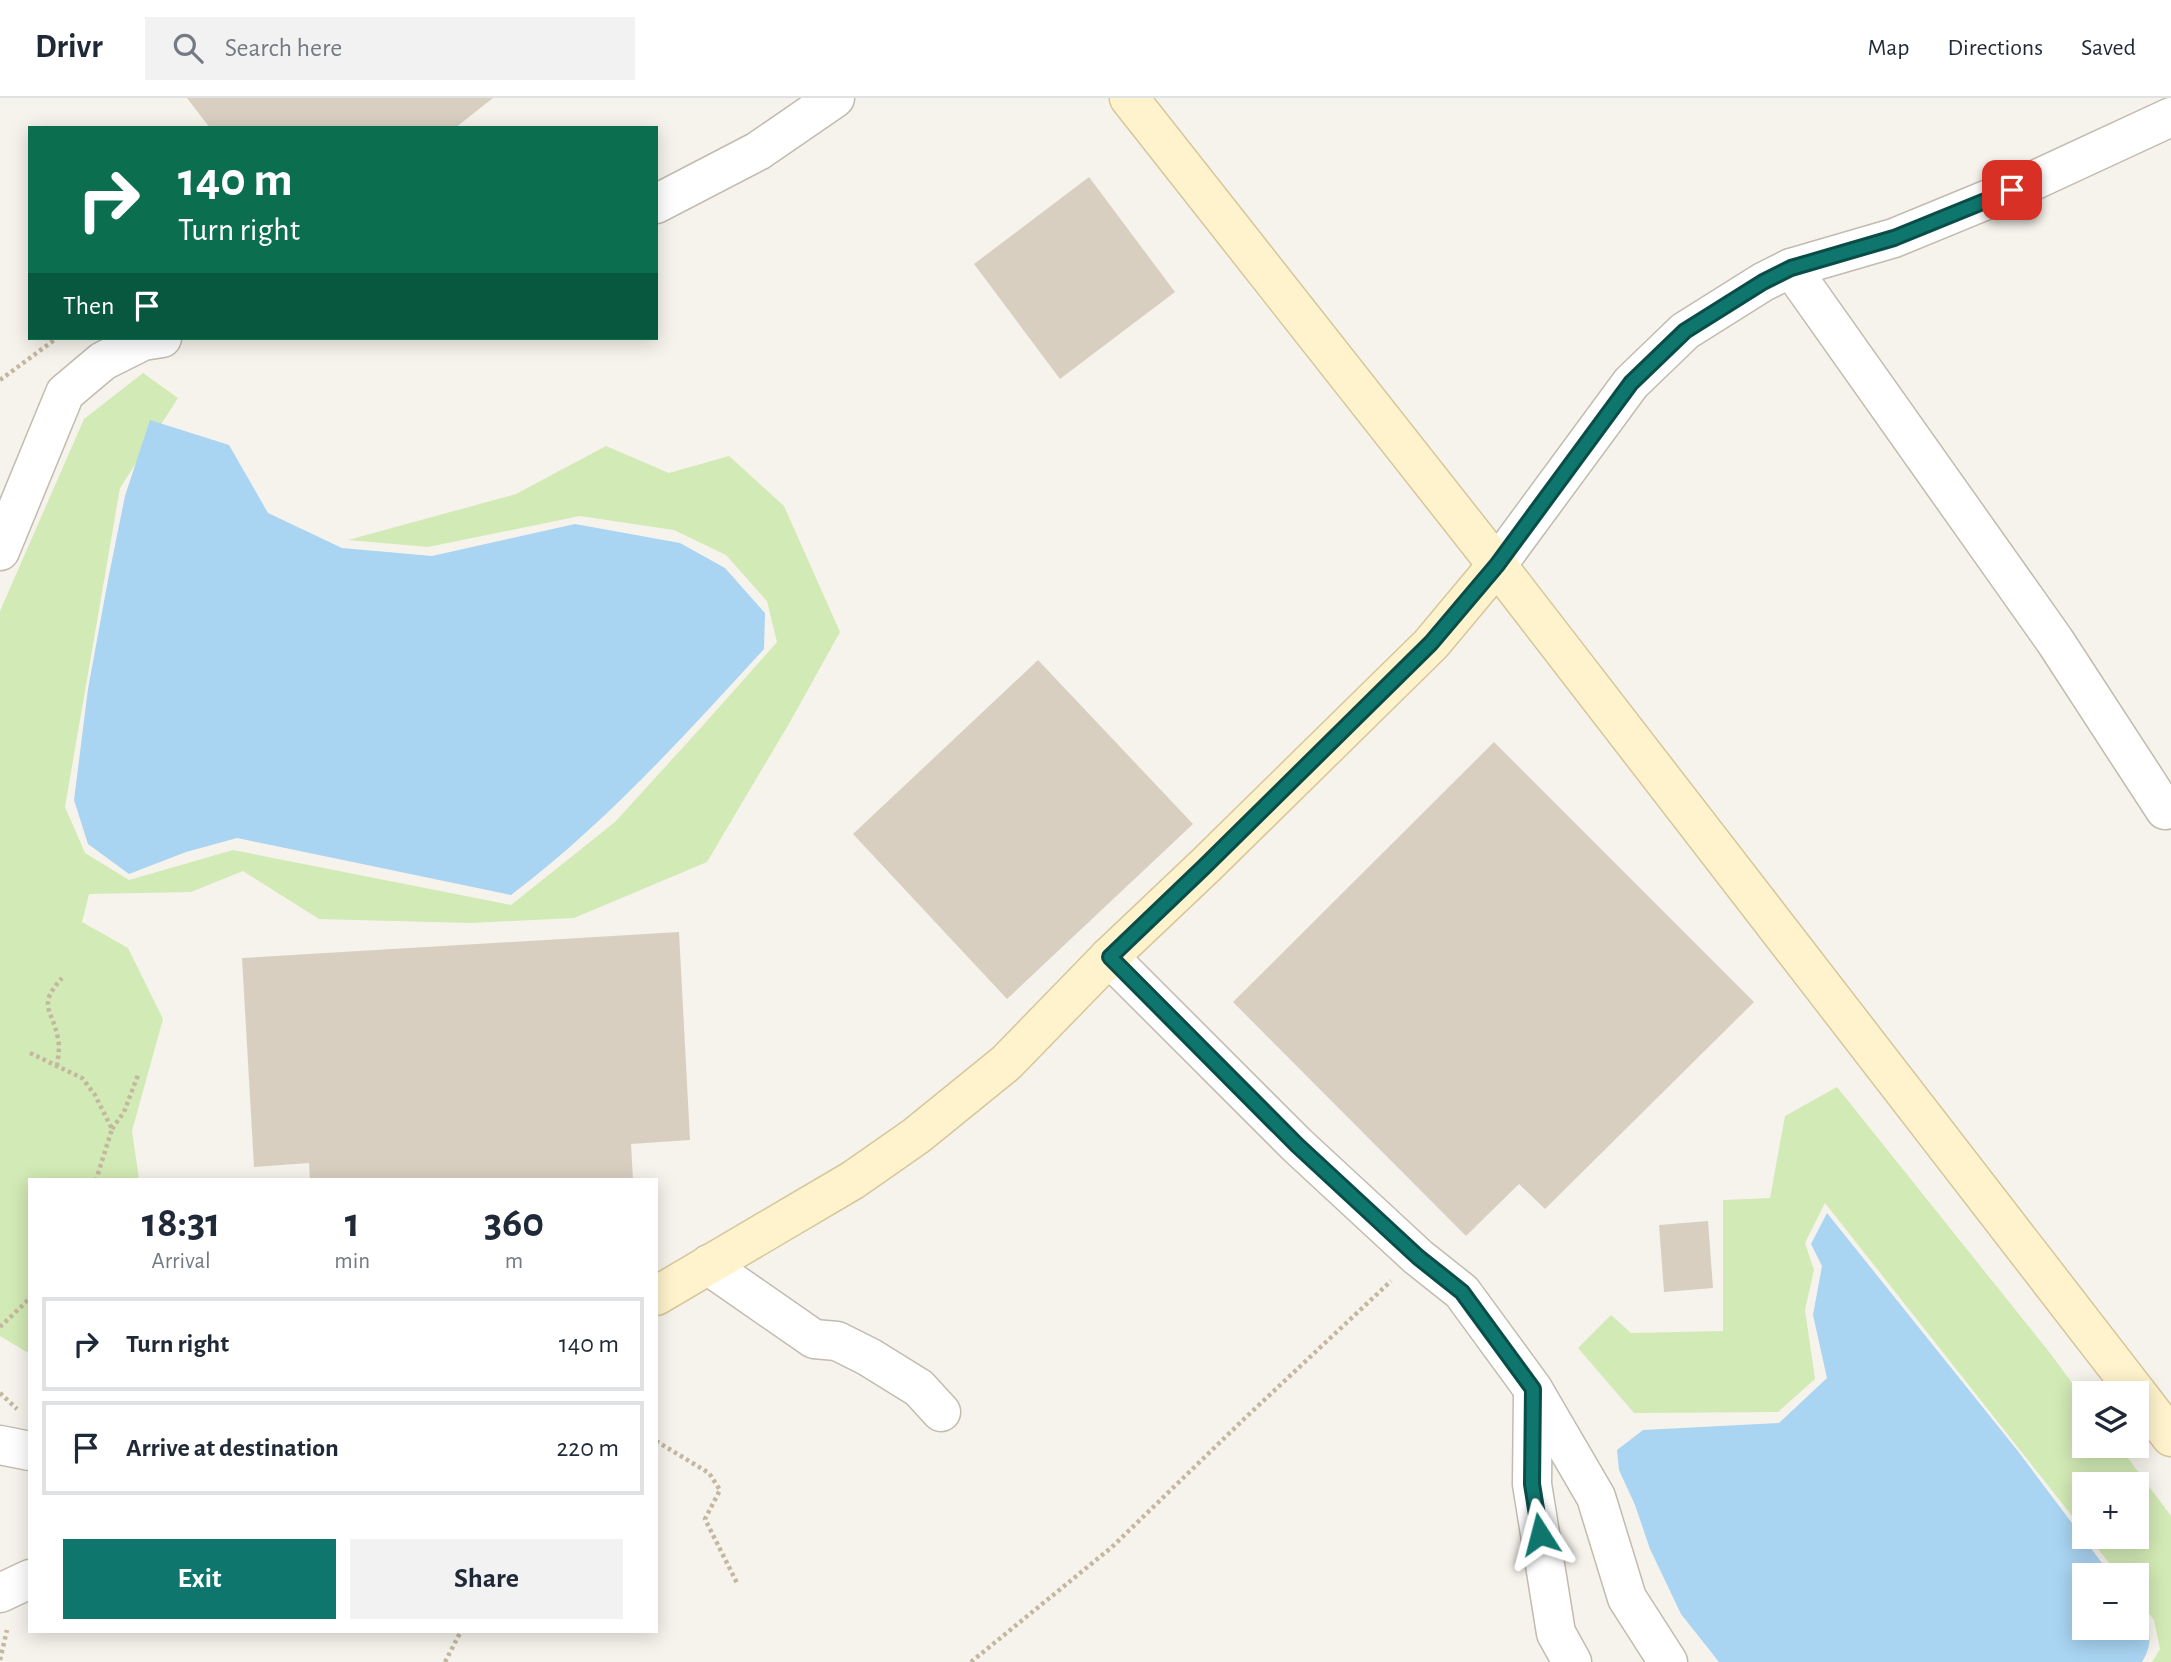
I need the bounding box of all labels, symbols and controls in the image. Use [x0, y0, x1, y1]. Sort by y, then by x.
search box [145, 17, 635, 80]
icon: search [169, 29, 207, 67]
text: Drivr [35, 31, 103, 64]
text: Search here [225, 35, 342, 61]
text: Map [1867, 36, 1909, 60]
text: Directions [1947, 36, 2043, 60]
text: Saved [2081, 36, 2136, 60]
icon: right [63, 154, 154, 245]
text: 140 m [178, 156, 293, 205]
pin [1982, 160, 2042, 220]
icon: arrive [1993, 171, 2031, 209]
text: Turn right [178, 214, 300, 246]
icon: arrive [128, 287, 166, 325]
text: Then [63, 293, 114, 319]
text: 18:31 [142, 1202, 220, 1244]
text: 1 [345, 1202, 360, 1244]
text: 360 [484, 1202, 544, 1244]
text: Arrival [152, 1250, 211, 1273]
text: min [334, 1250, 370, 1273]
text: m [505, 1250, 523, 1273]
icon: right [67, 1325, 105, 1363]
text: Turn right [126, 1331, 229, 1357]
text: 140 m [559, 1331, 619, 1357]
map controls [2072, 1381, 2149, 1640]
button: layers [2072, 1381, 2149, 1458]
icon: arrive [67, 1429, 105, 1467]
text: Arrive at destination [126, 1435, 339, 1461]
text: 220 m [557, 1435, 619, 1461]
button: + [2072, 1472, 2149, 1549]
position arrow [1503, 1497, 1577, 1571]
button: Exit [63, 1539, 336, 1619]
button: Share [350, 1539, 623, 1619]
button: − [2072, 1563, 2149, 1640]

